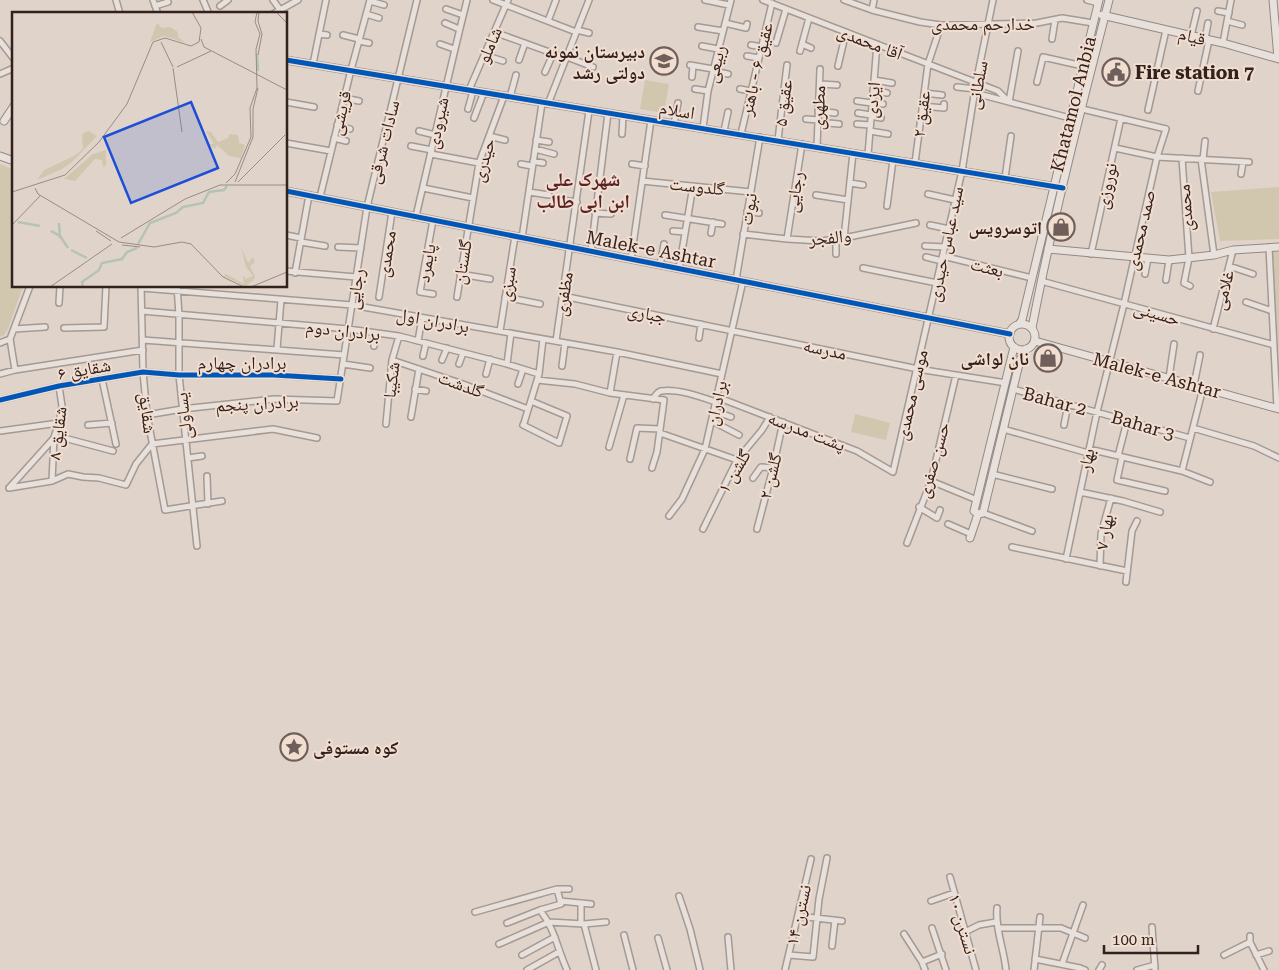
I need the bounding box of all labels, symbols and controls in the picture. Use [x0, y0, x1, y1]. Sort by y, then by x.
inset map [12, 12, 288, 288]
street label: خدارحم محمدی [931, 13, 1035, 36]
street label: عقیق ۶ - باهنر [735, 20, 778, 119]
street label: آقا محمدی [834, 20, 906, 65]
street label: قیام [1176, 22, 1208, 51]
street label: شاملو [472, 24, 506, 66]
street label: Khatamol Anbia [1046, 34, 1100, 174]
place label: دبیرستان نمونه دولتی رشد [544, 41, 645, 84]
street label: ربیعی [700, 43, 731, 85]
school or university icon: دبیرستان نمونه دولتی رشد [649, 46, 679, 76]
public building icon: Fire station 7 [1101, 57, 1131, 87]
street label: سلطانی [962, 59, 993, 111]
place label: Fire station 7 [1135, 62, 1254, 83]
street label: عقیق ۵ [770, 79, 797, 128]
street label: ایزدی [860, 81, 885, 119]
street label: مطهری [807, 85, 830, 131]
street label: قریشی [325, 89, 356, 138]
street label: عقیق ۲ [908, 90, 935, 139]
street label: شیرودی [421, 95, 454, 151]
street label: اسلام [657, 97, 696, 125]
street label: سادات شرقی [362, 98, 405, 186]
street label: حیدری [467, 136, 500, 185]
street label: نوروزی [1091, 161, 1122, 211]
district label: شهرک علی ابن ابی طالب [536, 168, 630, 213]
street label: رجایی [780, 170, 809, 214]
street label: گلدوست [668, 173, 726, 199]
street label: محمدی [1172, 183, 1199, 232]
street label: سید عباس حیدری [923, 184, 968, 304]
street label: صمد محمدی [1121, 188, 1160, 273]
street label: نبوت [735, 191, 762, 227]
shop icon: اتوسرویس [1046, 212, 1076, 242]
place label: اتوسرویس [968, 217, 1042, 239]
street label: والفجر [807, 225, 852, 250]
street label: Malek-e Ashtar [584, 226, 718, 272]
street label: محمدی [372, 229, 401, 279]
street label: گلستان [448, 237, 477, 286]
street label: پایمرد [412, 242, 441, 284]
street label: بعثت [968, 253, 1006, 282]
street label: سبزی [494, 265, 521, 303]
street label: رجایی [341, 267, 370, 311]
street label: غلامی [1208, 268, 1239, 313]
street label: مظفری [549, 270, 578, 318]
street label: حسینی [1131, 296, 1183, 331]
street label: جباری [625, 299, 668, 328]
street label: برادران اول [395, 303, 471, 338]
street label: برادران دوم [304, 316, 381, 346]
street label: مدرسه [801, 334, 849, 364]
shop icon: نان لواشی [1033, 343, 1063, 373]
street label: موسی محمدی [890, 347, 933, 443]
place label: نان لواشی [961, 348, 1029, 370]
street label: Malek-e Ashtar [1091, 348, 1223, 402]
street label: برادران چهارم [198, 352, 286, 375]
street label: شقایق ۶ [56, 354, 112, 385]
street label: شکیبا [378, 361, 404, 399]
street label: گلدشت [435, 366, 487, 402]
street label: برادران [701, 378, 732, 428]
street label: Bahar 2 [1021, 382, 1089, 420]
street label: برادران پنجم [215, 390, 299, 418]
street label: شقایق [134, 391, 161, 435]
street label: یساولی [170, 391, 197, 441]
street label: شقایق ۸ [43, 405, 72, 461]
street label: Bahar 3 [1109, 406, 1177, 444]
street label: پشت مدرسه [765, 407, 849, 456]
street label: حسن صفری [912, 420, 955, 501]
street label: گلشن ۱ [713, 445, 756, 497]
street label: بهار [1073, 446, 1099, 475]
street label: گلشن ۲ [754, 450, 787, 502]
street label: بهار ۷ [1091, 512, 1118, 552]
place icon: کوه مستوفی [279, 732, 309, 762]
place label: کوه مستوفی [313, 737, 398, 759]
street label: نسترن ۱۴ [781, 882, 816, 948]
street label: نسترن ۱۰ [943, 891, 982, 957]
scale bar [1104, 922, 1198, 954]
text: 100 m [1112, 931, 1155, 949]

